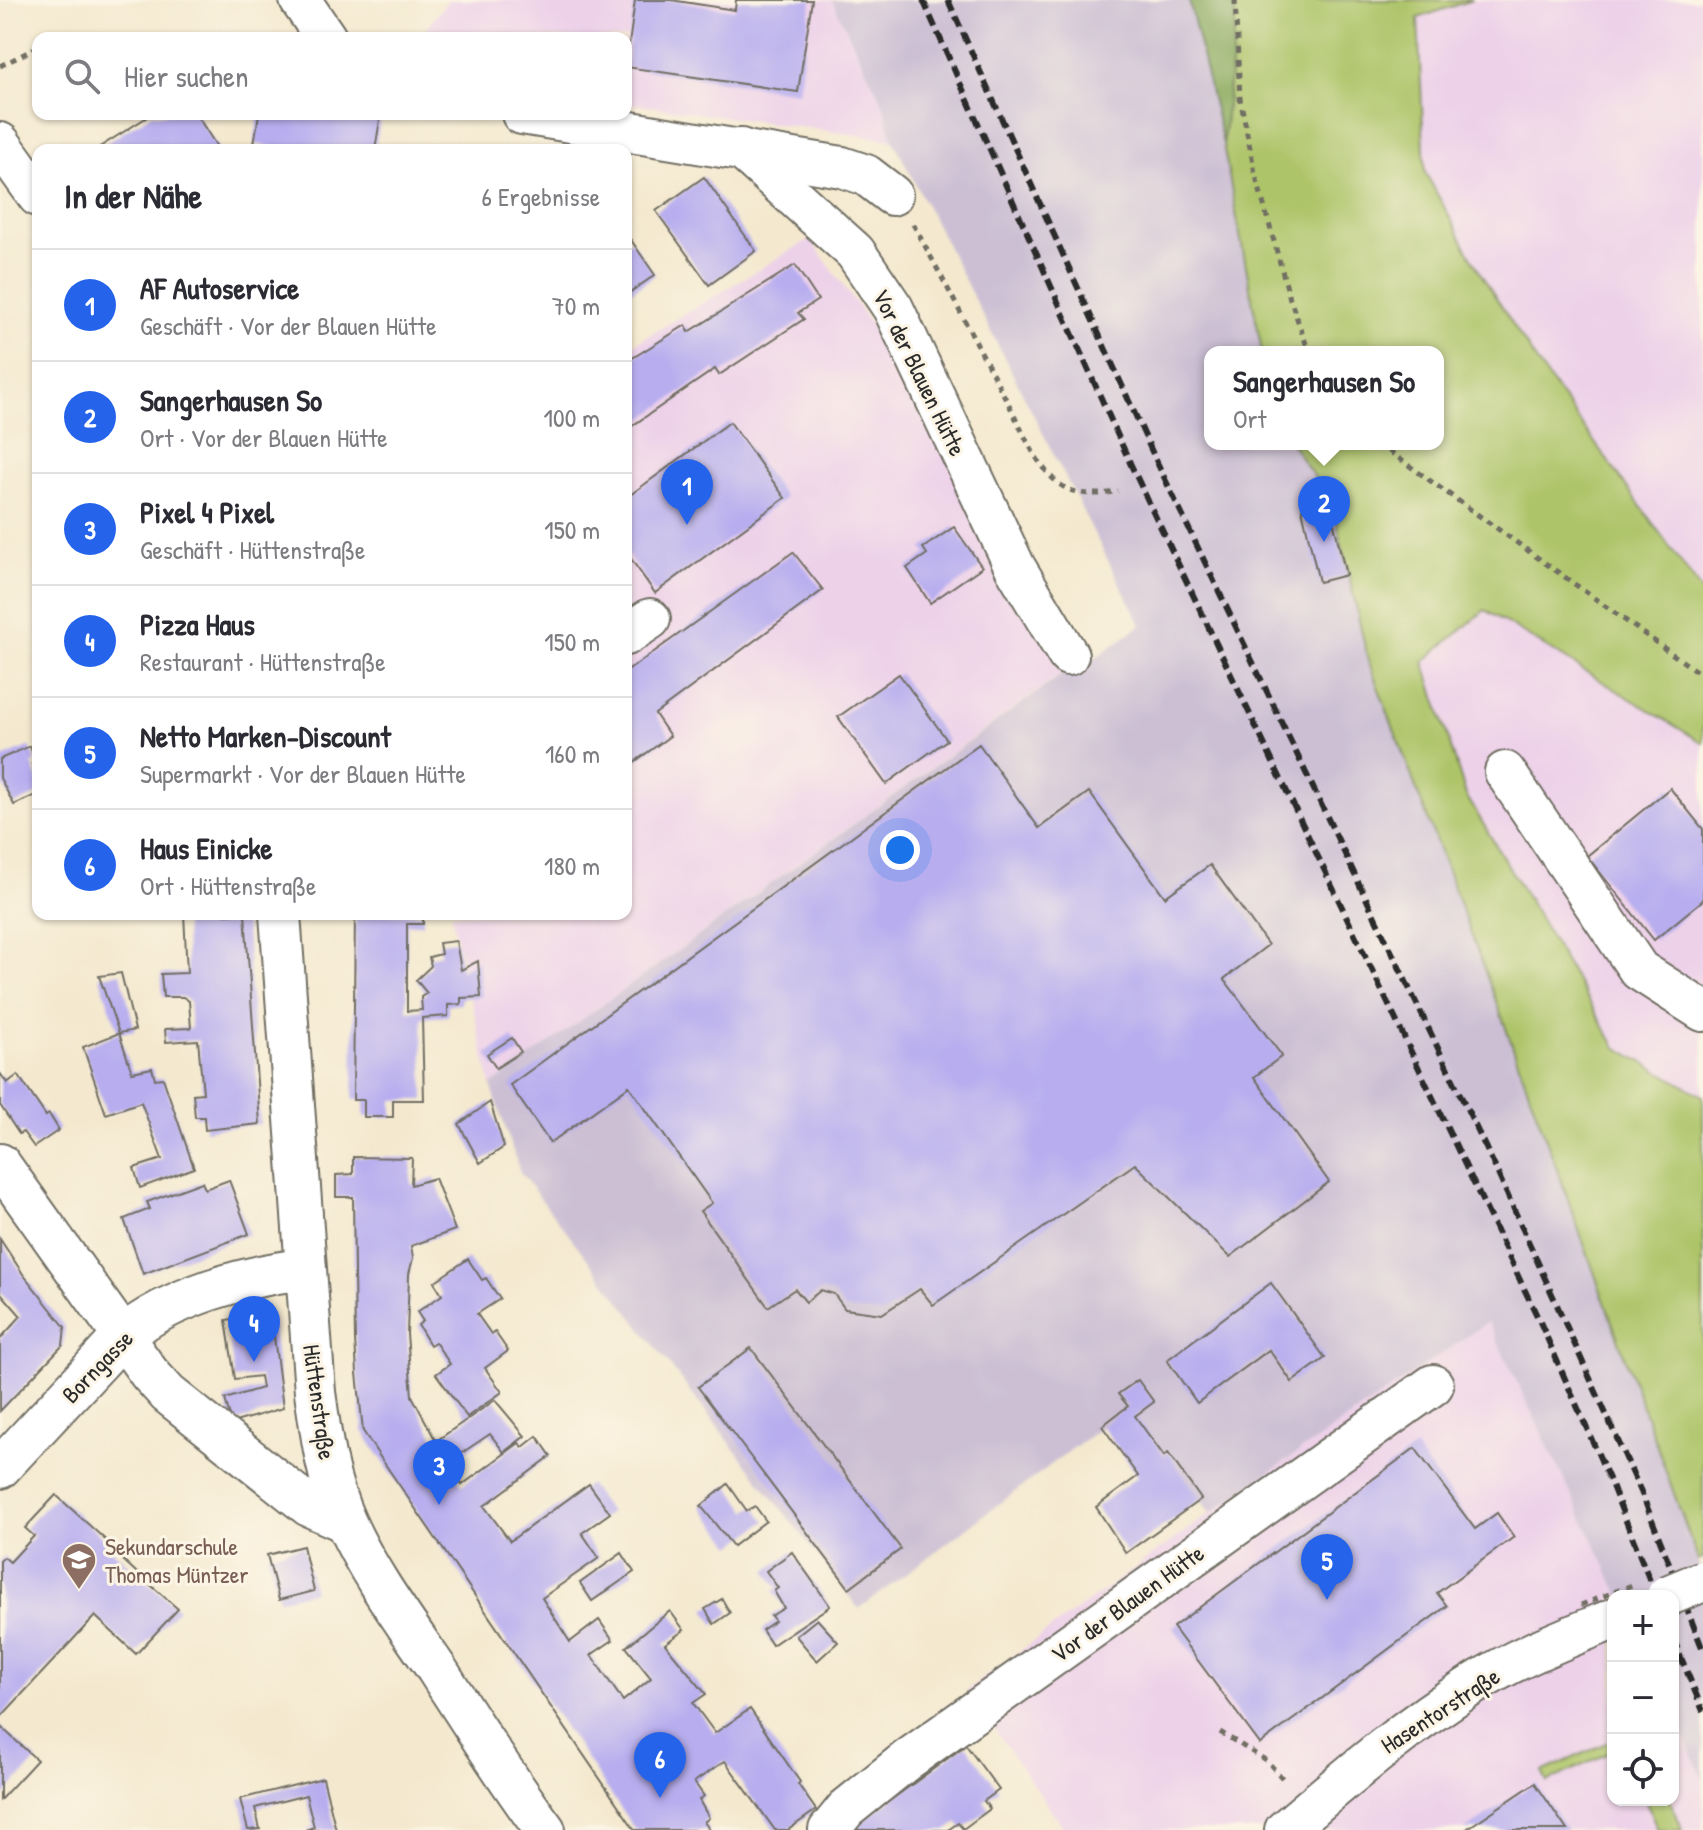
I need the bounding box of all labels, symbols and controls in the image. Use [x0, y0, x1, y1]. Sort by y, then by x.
search box [32, 32, 632, 120]
icon: search [60, 54, 104, 98]
text: Hier suchen [124, 56, 248, 96]
text: In der Nähe [64, 173, 202, 219]
text: 6 Ergebnisse [482, 179, 600, 214]
text: AF Autoservice [140, 268, 299, 308]
street label: Vor der Blauen Hütte [866, 283, 974, 461]
text: 1 [85, 288, 95, 323]
text: 70 m [552, 288, 600, 323]
text: Geschäft · Vor der Blauen Hütte [140, 308, 437, 343]
popup [1204, 346, 1444, 450]
text: Sangerhausen So [1233, 361, 1415, 401]
text: Sangerhausen So [140, 380, 322, 420]
text: 2 [84, 400, 96, 435]
text: 100 m [544, 400, 600, 435]
text: Ort [1233, 401, 1266, 436]
text: Ort · Vor der Blauen Hütte [140, 420, 388, 455]
pin: 1 [661, 459, 713, 525]
pin: 2 [1298, 476, 1350, 542]
text: Pixel 4 Pixel [140, 492, 274, 532]
text: 3 [84, 512, 96, 547]
text: 150 m [544, 512, 600, 547]
text: Geschäft · Hüttenstraße [140, 532, 365, 567]
text: Pizza Haus [140, 604, 255, 644]
text: 4 [85, 624, 95, 659]
text: 150 m [544, 624, 600, 659]
text: Restaurant · Hüttenstraße [140, 644, 386, 679]
text: Netto Marken-Discount [140, 716, 391, 756]
text: 5 [85, 736, 96, 771]
text: 160 m [545, 736, 600, 771]
text: Supermarkt · Vor der Blauen Hütte [140, 756, 466, 791]
text: Haus Einicke [140, 828, 273, 868]
your location [880, 830, 920, 870]
text: 6 [85, 848, 95, 883]
text: 180 m [544, 848, 600, 883]
text: Ort · Hüttenstraße [140, 868, 316, 903]
pin: 4 [228, 1296, 280, 1362]
street label: Borngasse [54, 1322, 140, 1410]
street label: Hüttenstraße [296, 1342, 344, 1462]
pin: 3 [413, 1439, 465, 1505]
place label: Sekundarschule Thomas Müntzer [105, 1530, 249, 1590]
pin: 5 [1301, 1534, 1353, 1600]
street label: Vor der Blauen Hütte [1044, 1536, 1210, 1669]
school or university icon: Sekundarschule Thomas Müntzer [60, 1541, 98, 1591]
map controls [1607, 1590, 1679, 1806]
button: + [1607, 1590, 1679, 1662]
street label: Hasentorstraße [1374, 1659, 1506, 1760]
button: − [1607, 1662, 1679, 1734]
pin: 6 [634, 1732, 686, 1798]
button: locate [1607, 1734, 1679, 1806]

